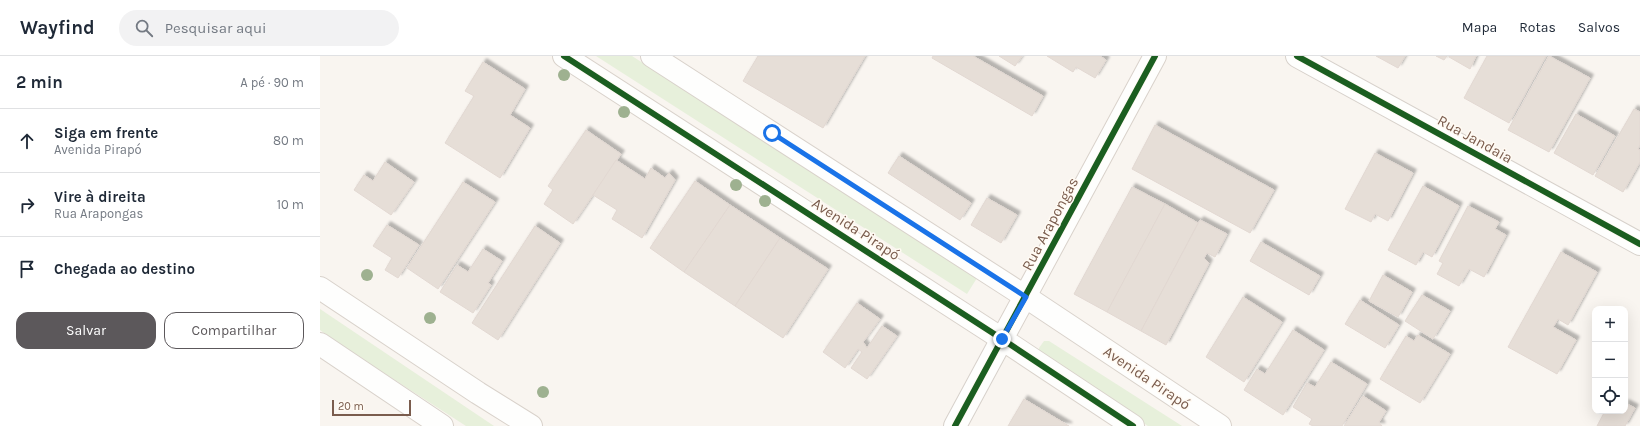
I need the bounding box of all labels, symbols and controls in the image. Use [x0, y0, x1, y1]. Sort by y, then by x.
search box [119, 10, 399, 46]
text: Wayfind [20, 17, 95, 39]
icon: search [133, 17, 155, 39]
text: Pesquisar aqui [165, 19, 267, 37]
text: Mapa [1462, 19, 1497, 36]
text: Rotas [1519, 19, 1556, 36]
text: Salvos [1578, 19, 1620, 36]
text: 2 min [16, 72, 63, 92]
text: A pé · 90 m [240, 75, 304, 90]
street label: Rua Jandaia [1434, 111, 1516, 167]
text: Siga em frente [54, 124, 158, 142]
route start [763, 124, 781, 142]
icon: ahead [16, 130, 38, 152]
text: 80 m [273, 133, 304, 148]
text: Avenida Pirapó [54, 142, 142, 157]
street label: Rua Arapongas [1018, 174, 1082, 274]
text: Vire à direita [54, 188, 146, 206]
icon: right [16, 194, 38, 216]
street label: Avenida Pirapó [809, 194, 903, 264]
text: 10 m [277, 197, 304, 212]
text: Rua Arapongas [54, 206, 143, 221]
icon: arrive [16, 258, 38, 280]
text: Chegada ao destino [54, 260, 195, 278]
map controls [1592, 306, 1628, 414]
button: + [1592, 306, 1628, 342]
button: Salvar [16, 312, 156, 349]
button: Compartilhar [164, 312, 304, 349]
route end [993, 330, 1011, 348]
street label: Avenida Pirapó [1100, 342, 1194, 414]
button: − [1592, 342, 1628, 378]
button: locate [1592, 378, 1628, 414]
scale bar [332, 398, 411, 417]
text: 20 m [338, 400, 364, 413]

